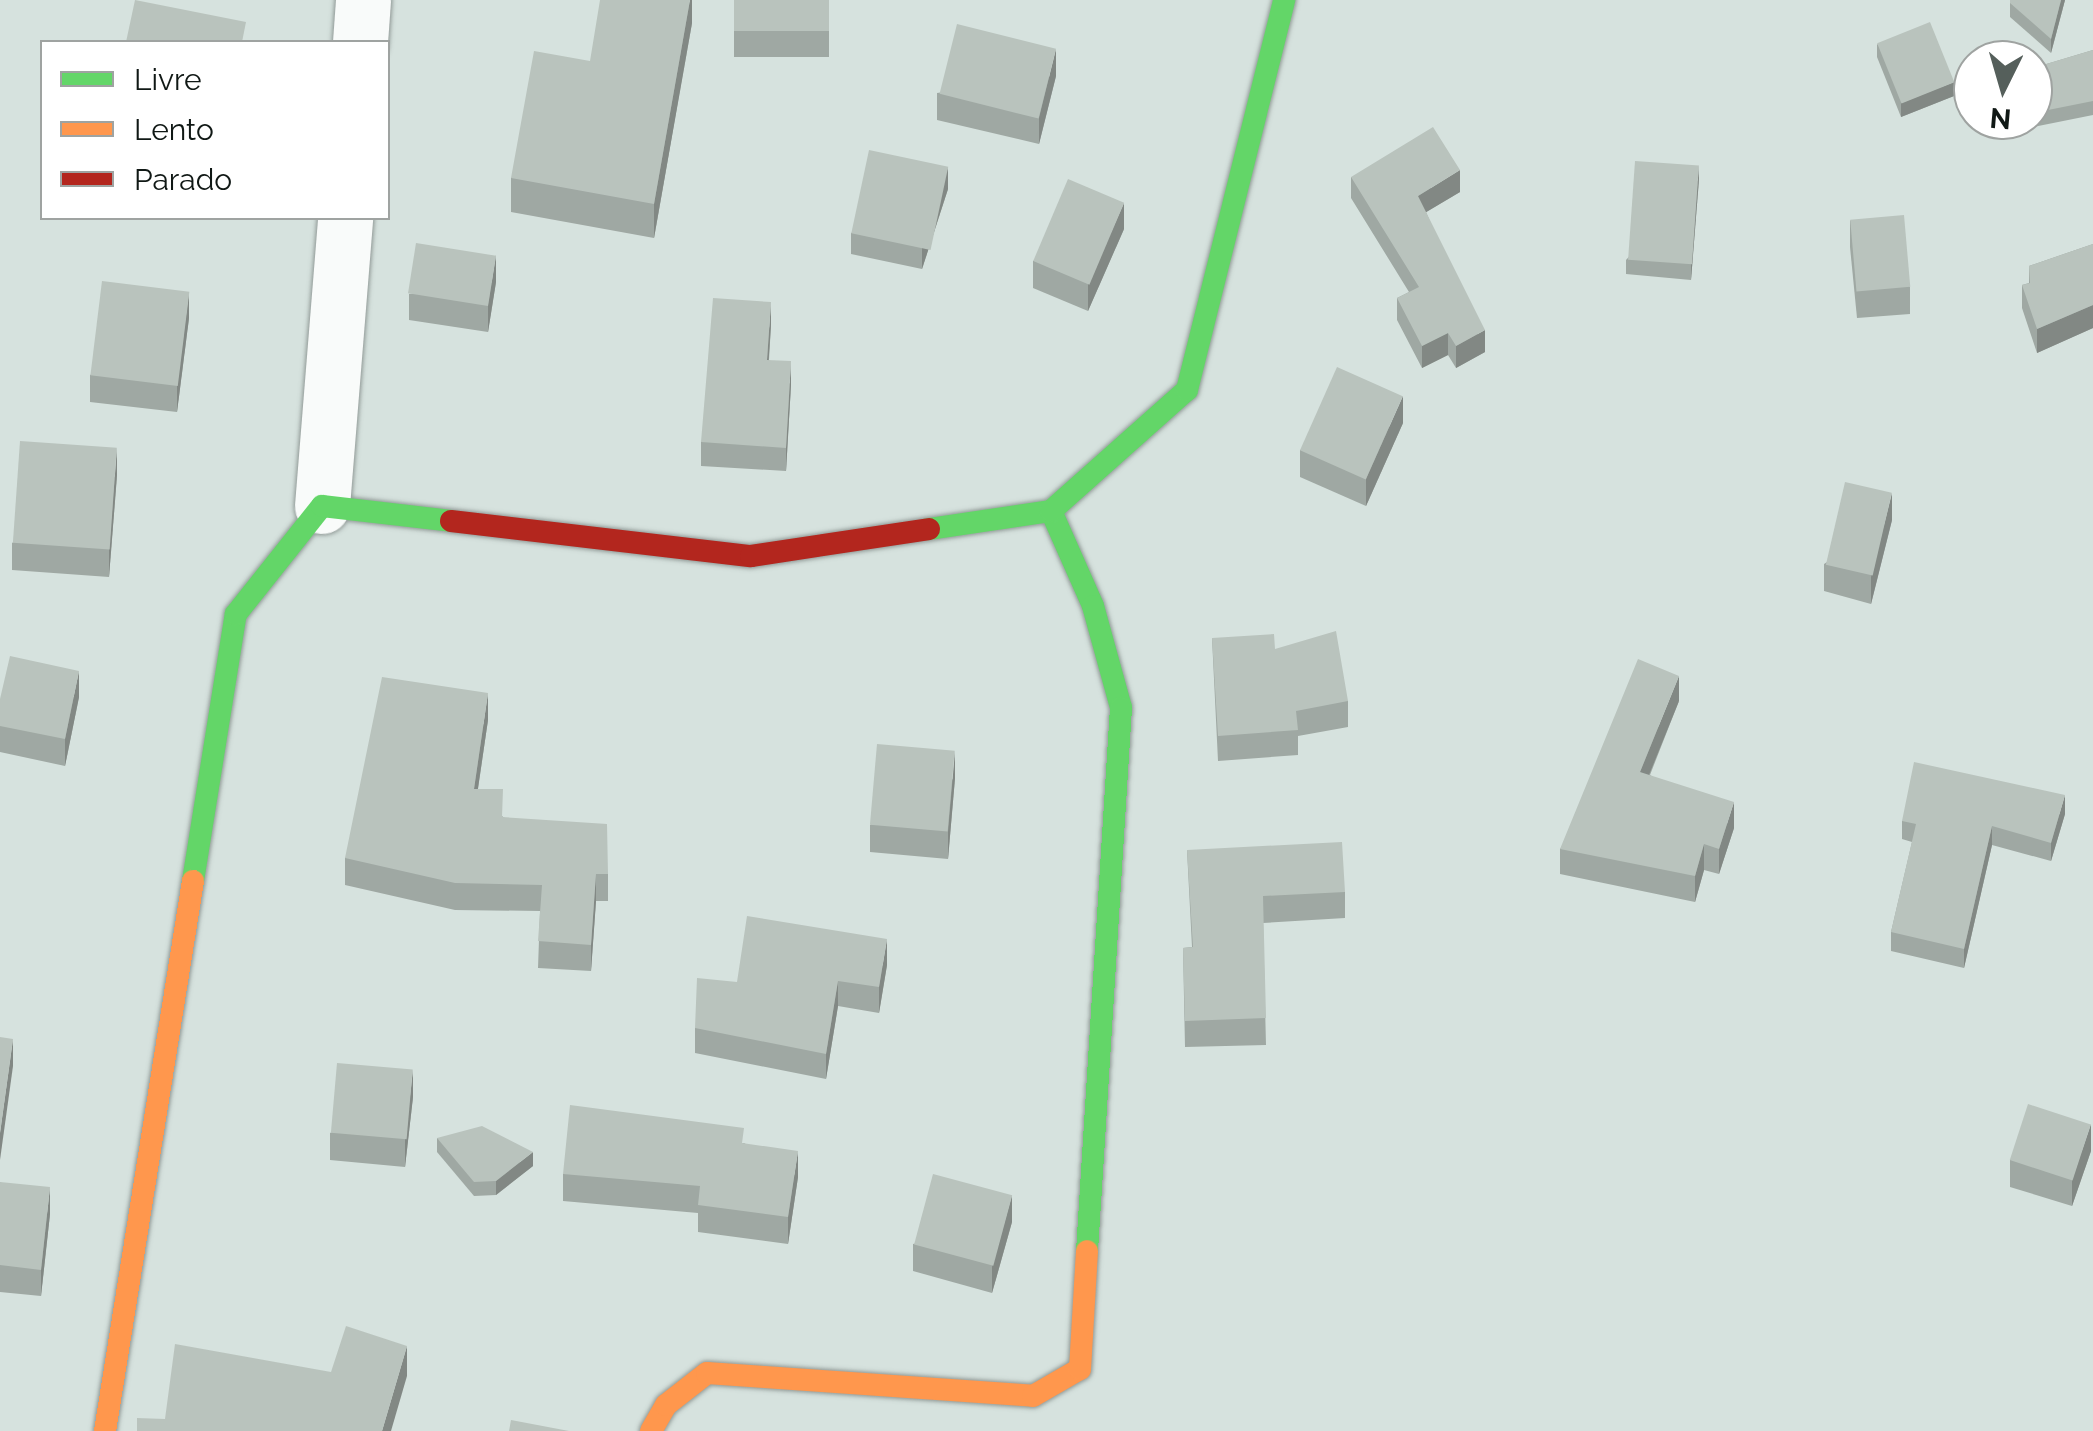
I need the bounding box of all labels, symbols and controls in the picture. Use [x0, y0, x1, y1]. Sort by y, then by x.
legend [40, 40, 390, 220]
north arrow [1953, 40, 2053, 140]
text: Livre [134, 62, 202, 97]
text: N [1988, 101, 2013, 136]
text: Lento [134, 112, 214, 147]
text: Parado [134, 162, 232, 197]

